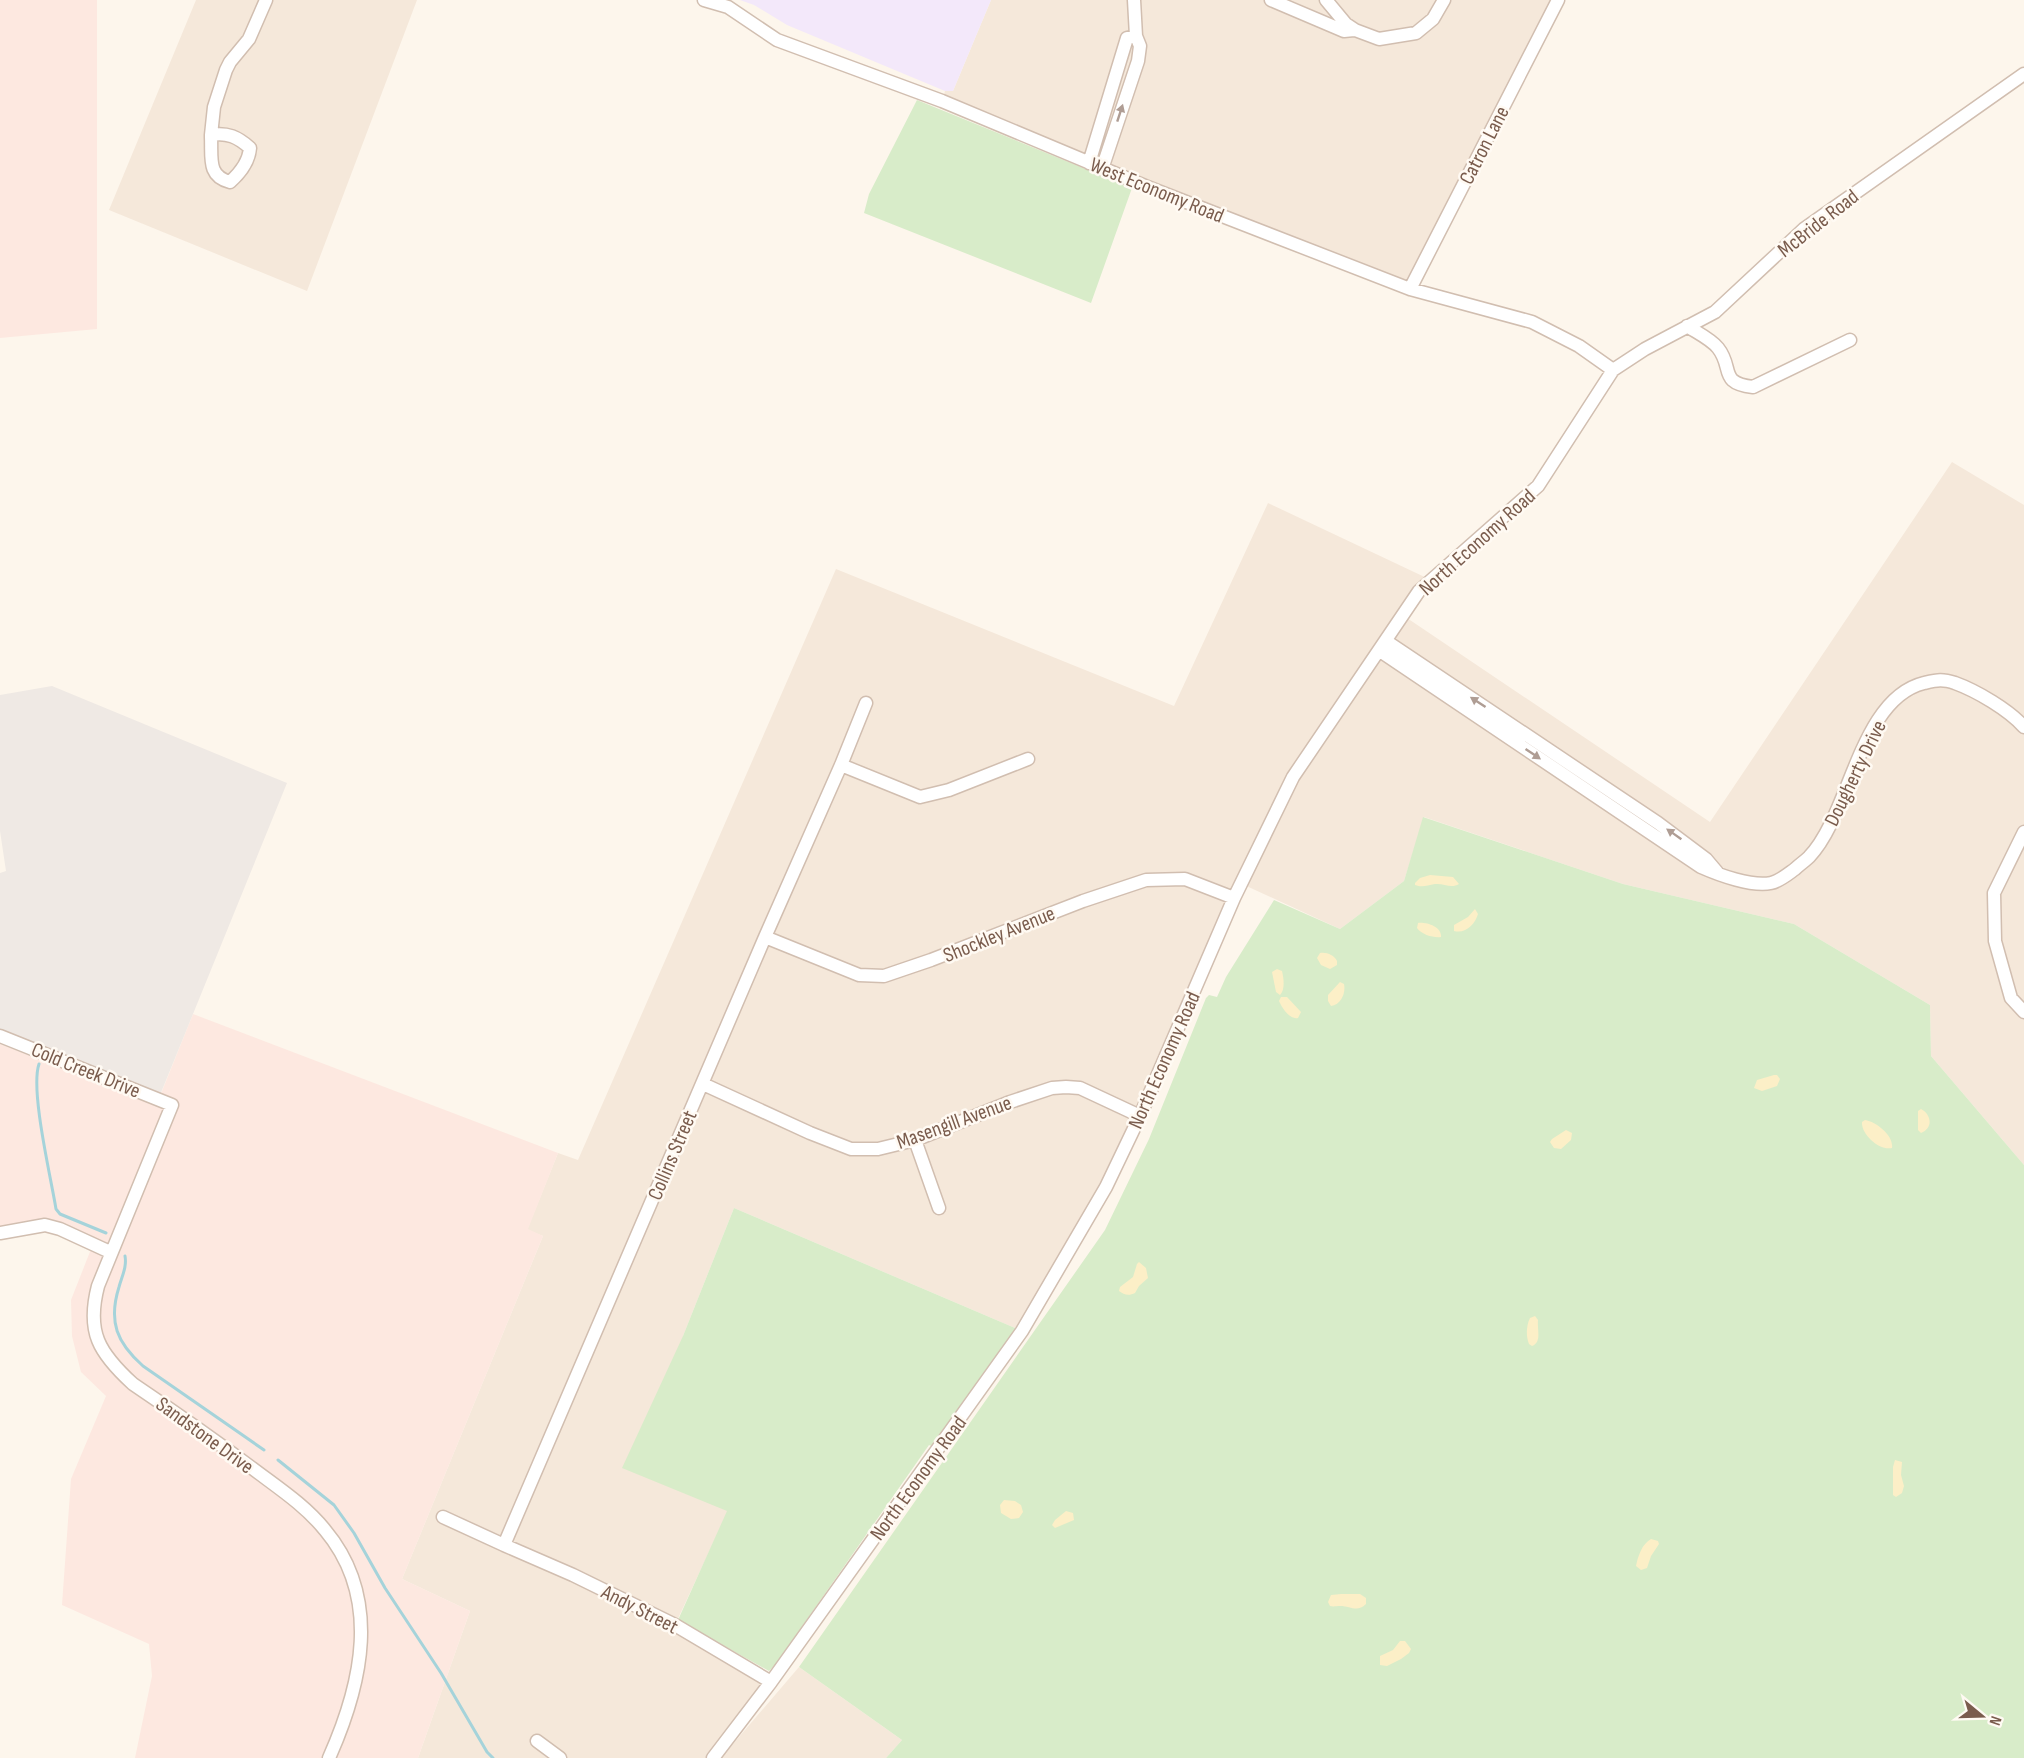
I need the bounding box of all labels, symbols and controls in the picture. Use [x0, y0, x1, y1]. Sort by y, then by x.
street label: Catron Lane [1454, 102, 1515, 188]
one-way arrow [1116, 104, 1126, 122]
street label: West Economy Road [1086, 152, 1227, 229]
street label: McBride Road [1773, 184, 1864, 263]
street label: North Economy Road [1414, 484, 1541, 601]
one-way arrow [1469, 696, 1486, 707]
street label: Dougherty Drive [1819, 716, 1892, 830]
one-way arrow [1525, 748, 1541, 760]
one-way arrow [1667, 828, 1683, 840]
street label: Shockley Avenue [940, 901, 1059, 968]
street label: North Economy Road [1123, 988, 1206, 1133]
street label: Cold Creek Drive [28, 1037, 144, 1104]
street label: Masengill Avenue [893, 1090, 1015, 1155]
street label: Collins Street [642, 1107, 703, 1204]
street label: Sandstone Drive [151, 1392, 258, 1479]
street label: North Economy Road [865, 1411, 972, 1545]
street label: Andy Street [596, 1579, 682, 1639]
north arrow [1952, 1686, 2012, 1746]
text: N [1984, 1713, 2005, 1728]

